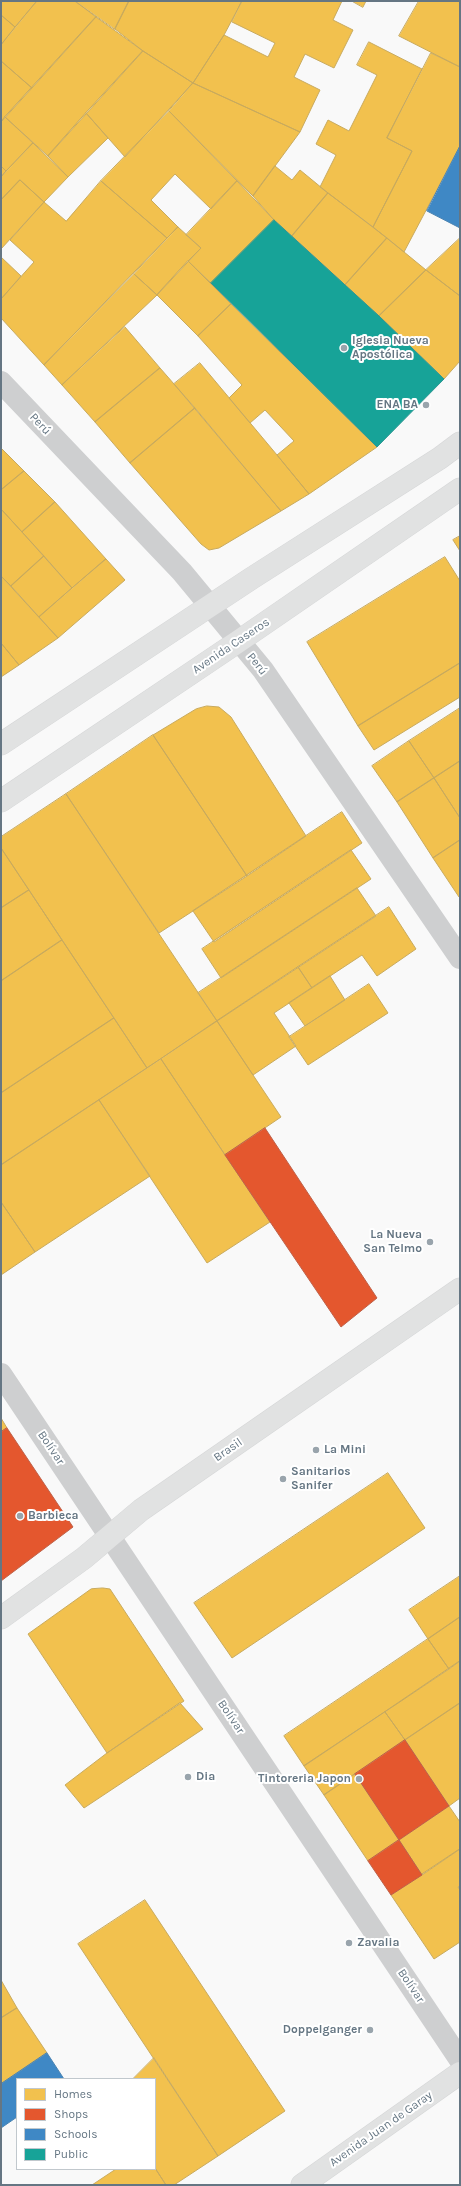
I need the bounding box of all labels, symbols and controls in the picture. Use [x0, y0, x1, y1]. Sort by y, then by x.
place label: Iglesia Nueva Apostólica [352, 334, 429, 362]
marker: Iglesia Nueva Apostólica [339, 343, 349, 353]
place label: ENA BA [377, 398, 418, 412]
marker: ENA BA [421, 400, 431, 410]
street label: Perú [26, 410, 54, 438]
street label: Avenida Caseros [190, 615, 272, 677]
street label: Perú [244, 650, 270, 678]
place label: La Nueva San Telmo [363, 1228, 422, 1256]
marker: La Nueva San Telmo [425, 1237, 435, 1247]
street label: Bolívar [34, 1428, 68, 1468]
street label: Brasil [211, 1435, 245, 1465]
place label: La Mini [324, 1443, 366, 1457]
marker: La Mini [311, 1445, 321, 1455]
place label: Sanitarios Sanifer [291, 1465, 351, 1493]
marker: Sanitarios Sanifer [278, 1474, 288, 1484]
place label: Barbieca [28, 1509, 79, 1523]
marker: Barbieca [15, 1511, 25, 1521]
street label: Bolívar [214, 1697, 248, 1737]
place label: Dia [196, 1770, 215, 1784]
marker: Dia [183, 1772, 193, 1782]
place label: Tintoreria Japon [258, 1772, 351, 1786]
marker: Tintoreria Japon [354, 1774, 364, 1784]
place label: Zavalia [357, 1936, 399, 1950]
marker: Zavalia [344, 1938, 354, 1948]
street label: Bolívar [394, 1966, 428, 2006]
place label: Doppelganger [283, 2023, 362, 2037]
marker: Doppelganger [365, 2025, 375, 2035]
legend [16, 2078, 156, 2170]
text: Homes [54, 2087, 92, 2101]
street label: Avenida Juan de Garay [327, 2088, 435, 2170]
text: Shops [54, 2107, 88, 2121]
text: Schools [54, 2127, 97, 2141]
text: Public [54, 2147, 88, 2161]

